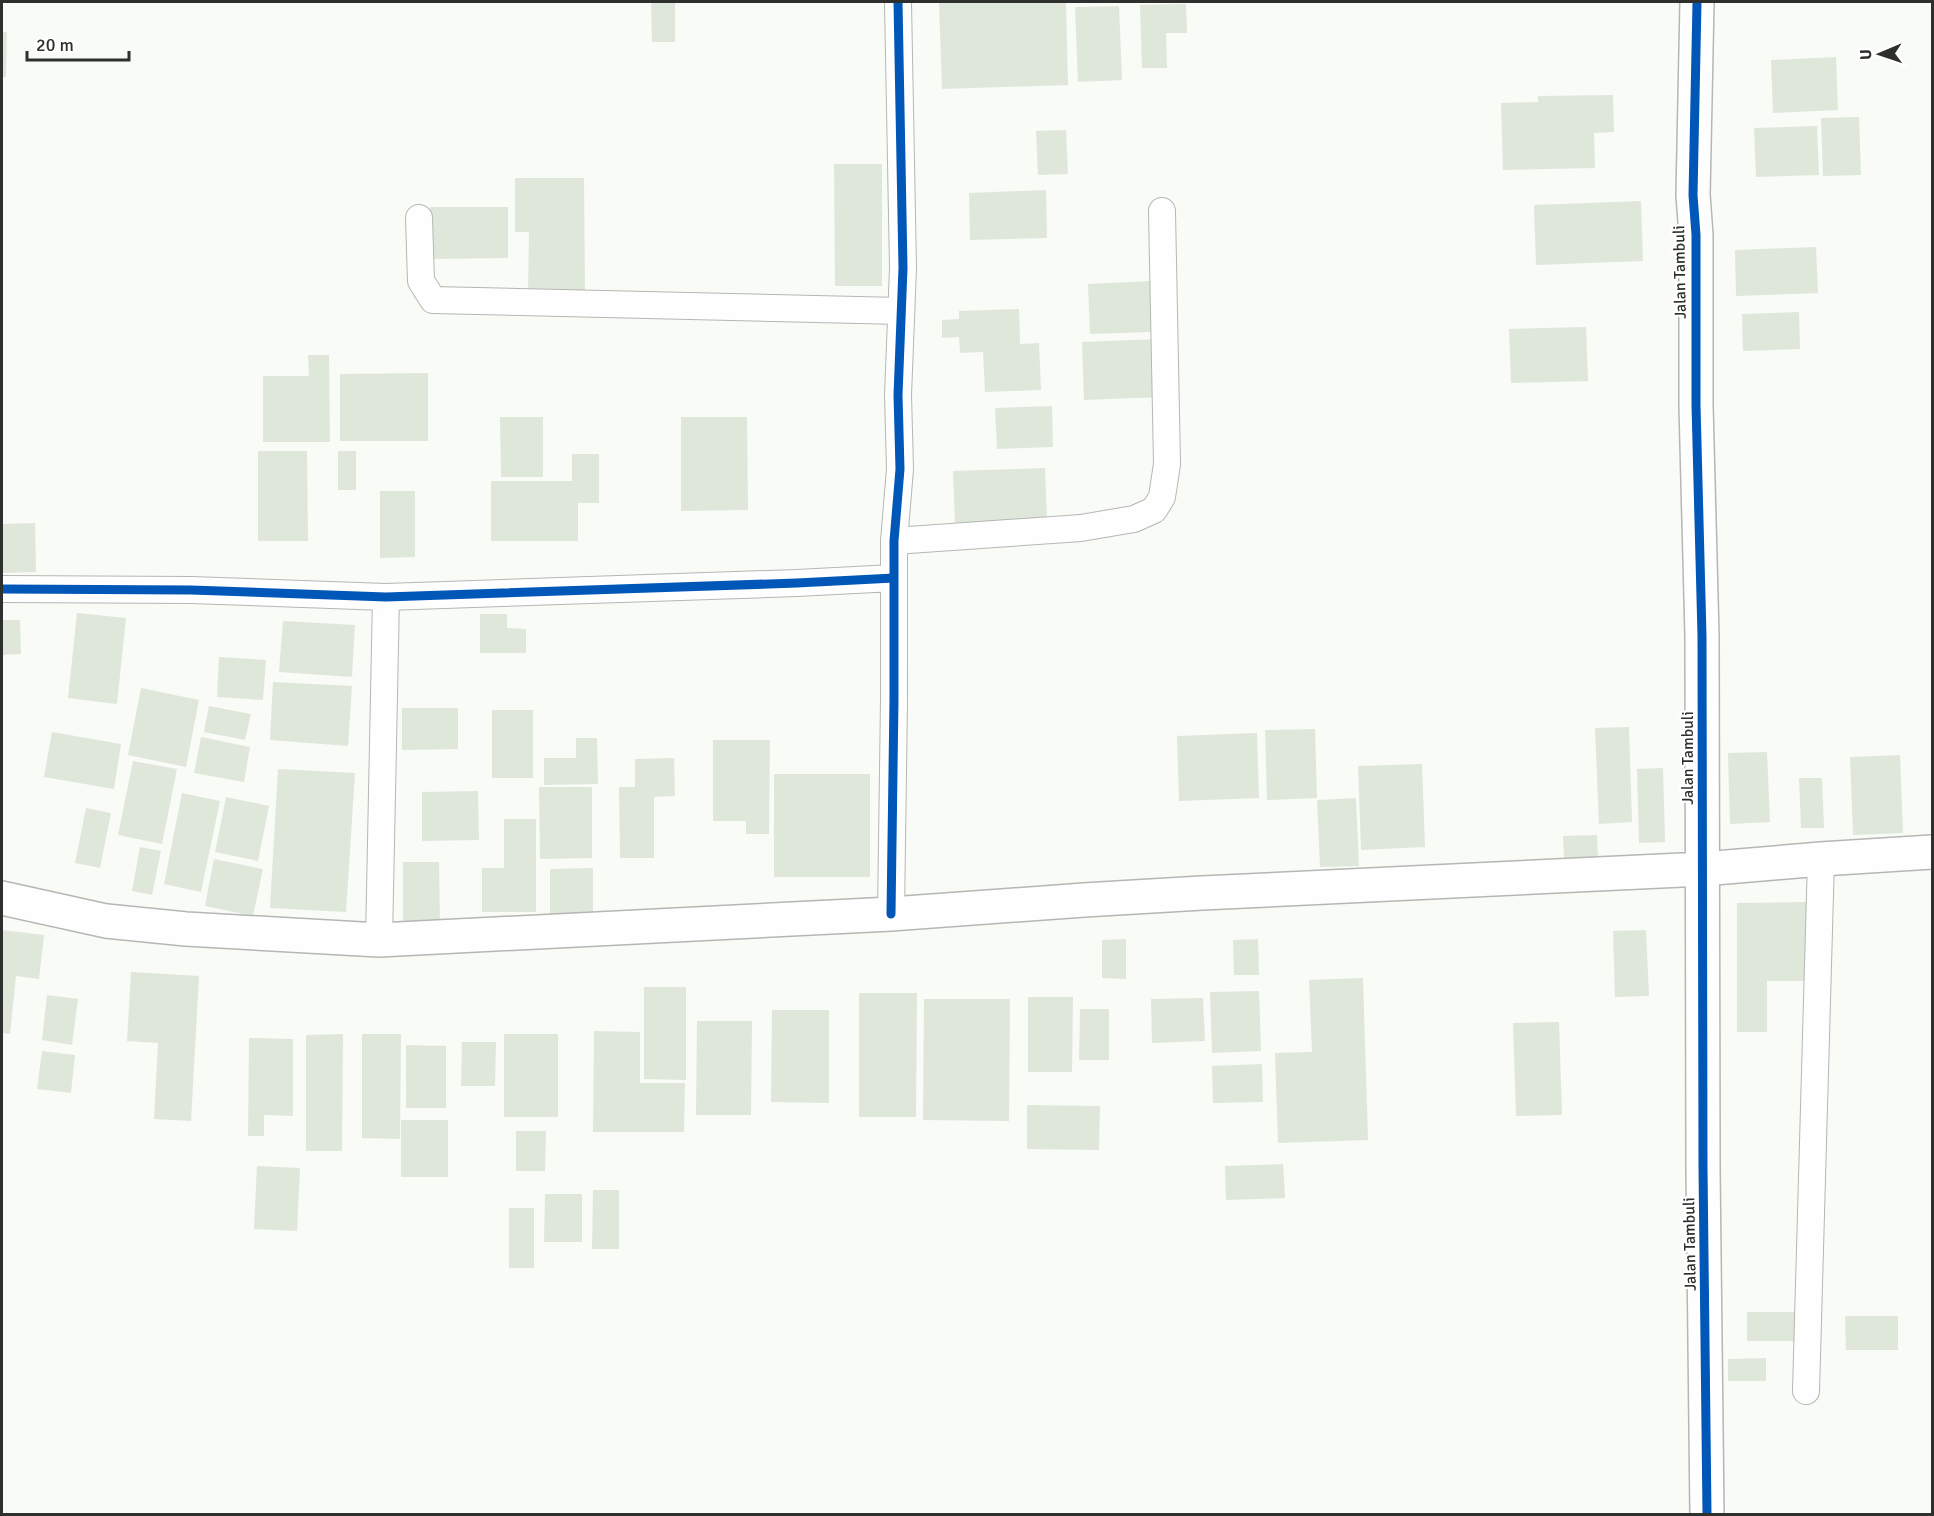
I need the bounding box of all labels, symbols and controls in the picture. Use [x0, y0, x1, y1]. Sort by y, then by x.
scale bar [27, 24, 129, 62]
north arrow [1850, 24, 1910, 84]
text: 20 m [36, 34, 74, 56]
text: U [1856, 49, 1876, 60]
street label: Jalan Tambuli [1669, 225, 1691, 319]
street label: Jalan Tambuli [1678, 711, 1698, 805]
street label: Jalan Tambuli [1679, 1197, 1701, 1291]

